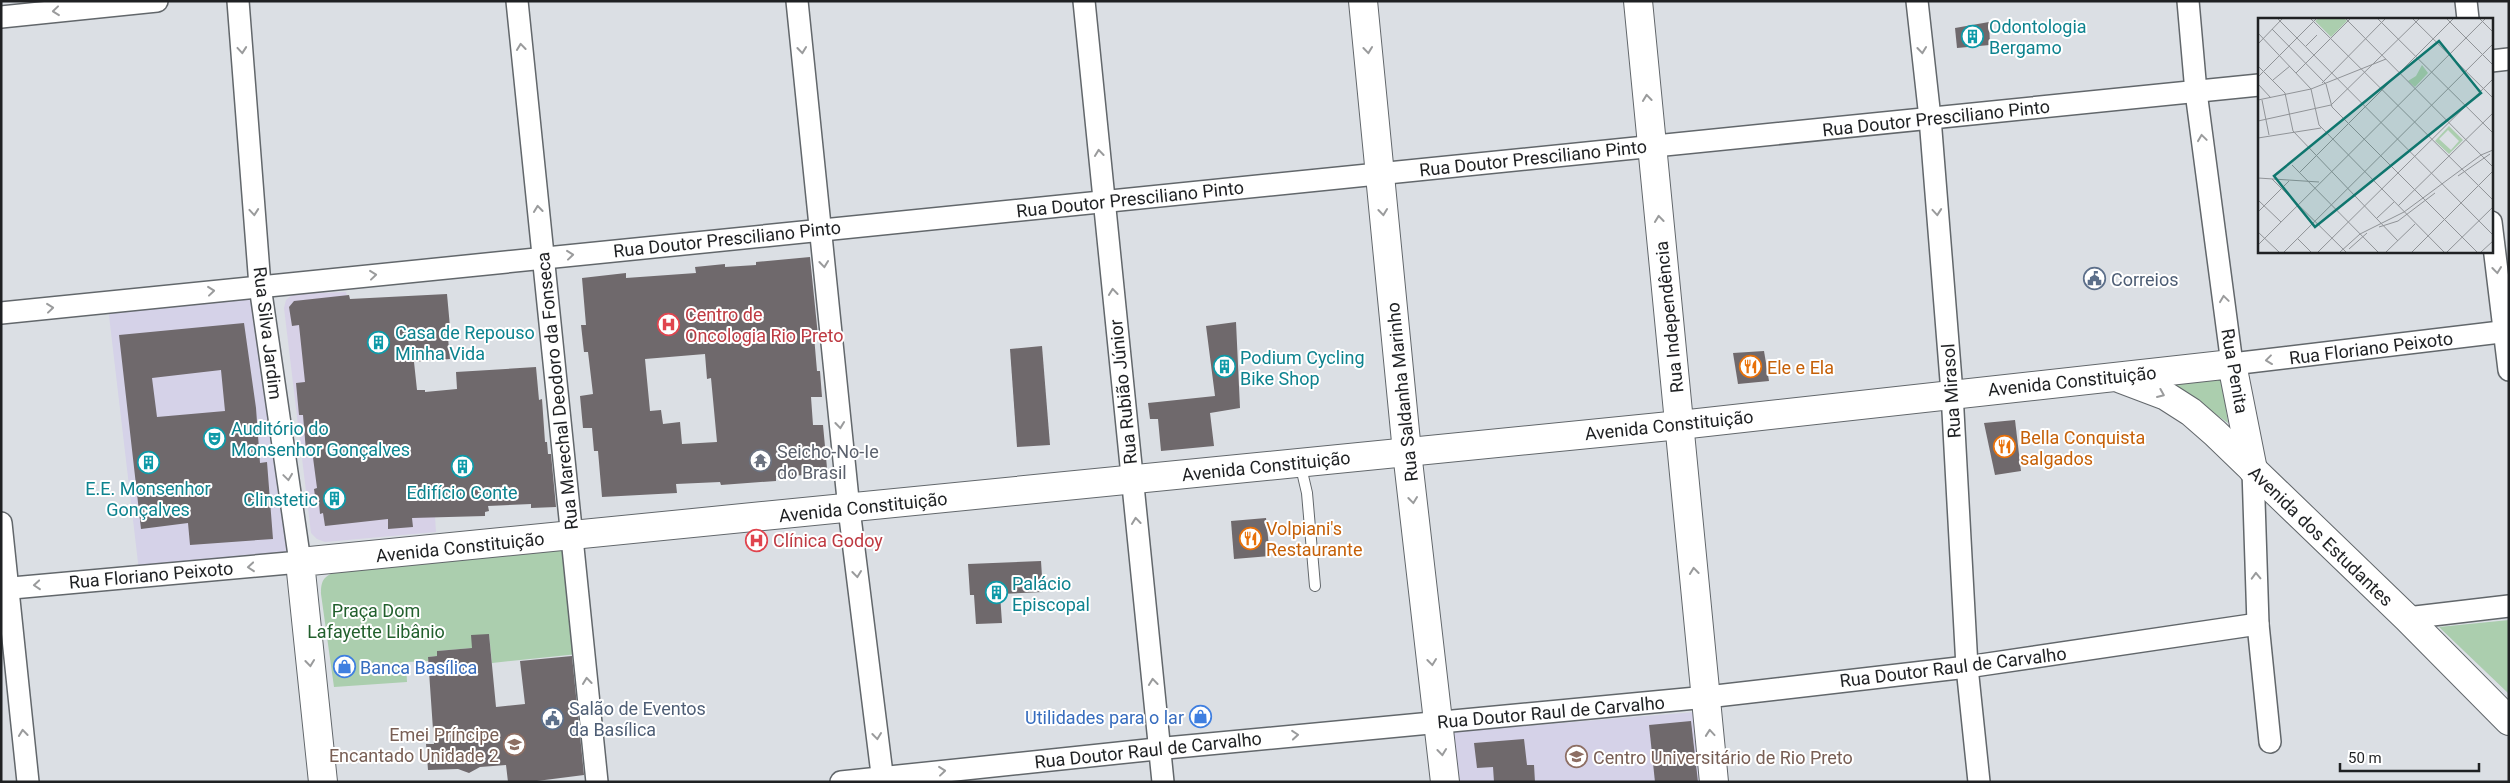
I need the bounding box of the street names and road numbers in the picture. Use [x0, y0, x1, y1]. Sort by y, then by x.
street label: Rua Doutor Presciliano Pinto [1821, 96, 2051, 140]
street label: Rua Doutor Presciliano Pinto [1418, 136, 1648, 180]
street label: Rua Doutor Presciliano Pinto [1015, 177, 1245, 221]
street label: Rua Doutor Presciliano Pinto [612, 217, 842, 261]
street label: Rua Independência [1651, 240, 1687, 394]
street label: Rua Marechal Deodoro da Fonseca [532, 251, 582, 531]
street label: Rua Silva Jardim [249, 265, 287, 401]
street label: Rua Saldanha Marinho [1382, 301, 1422, 483]
street label: Rua Rubião Júnior [1105, 318, 1141, 466]
street label: Rua Penita [2217, 327, 2253, 415]
street label: Rua Floriano Peixoto [2288, 328, 2454, 368]
street label: Rua Mirasol [1937, 343, 1965, 439]
street label: Avenida Constituição [1987, 362, 2157, 400]
street label: Avenida Constituição [1584, 406, 1754, 444]
street label: Avenida Constituição [1181, 447, 1351, 485]
street label: Avenida dos Estudantes [2245, 462, 2397, 610]
street label: Avenida Constituição [778, 488, 948, 526]
street label: Avenida Constituição [375, 528, 545, 566]
street label: Rua Floriano Peixoto [68, 557, 234, 593]
street label: Rua Doutor Raul de Carvalho [1838, 643, 2068, 691]
street label: Rua Doutor Raul de Carvalho [1436, 692, 1666, 732]
street label: Rua Doutor Raul de Carvalho [1033, 728, 1263, 772]

